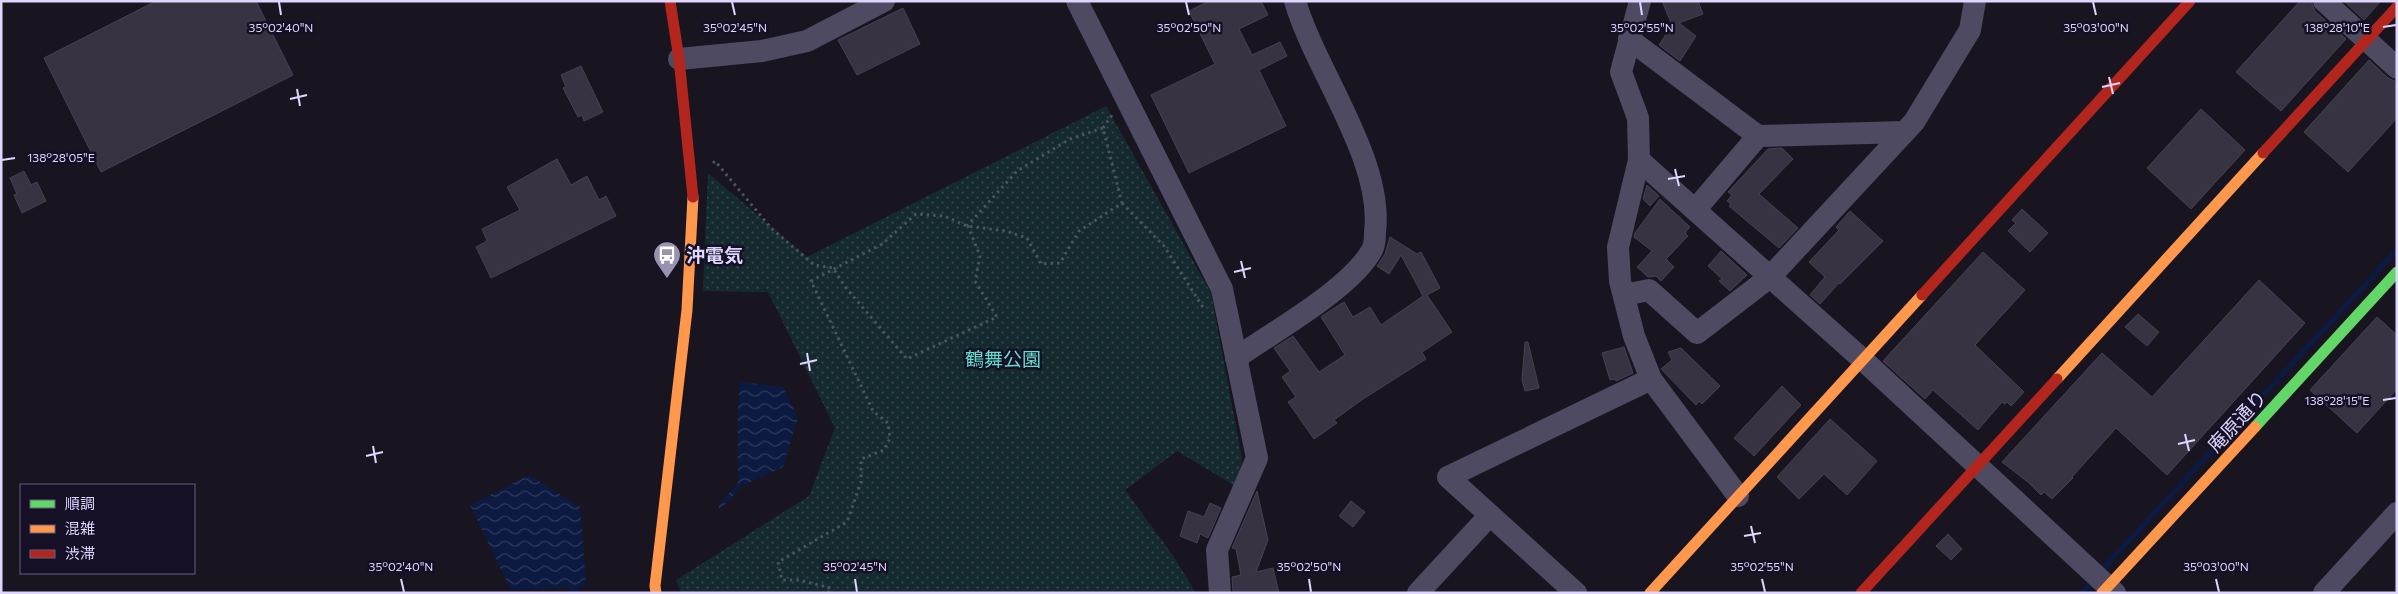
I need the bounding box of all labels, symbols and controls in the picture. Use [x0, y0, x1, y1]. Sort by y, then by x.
text: 35°02'40"N [249, 20, 313, 34]
text: 35°02'45"N [703, 20, 767, 34]
text: 35°02'50"N [1157, 20, 1221, 34]
text: 35°02'55"N [1610, 20, 1674, 34]
text: 35°03'00"N [2063, 20, 2129, 34]
text: 138°28'10"E [2304, 20, 2370, 34]
text: 138°28'05"E [27, 150, 95, 164]
bus stop icon: 沖電気 [652, 240, 682, 279]
place label: 沖電気 [686, 243, 743, 266]
park label: 鶴舞公園 [965, 347, 1041, 370]
street label: 庵原通り [2202, 385, 2271, 456]
text: 138°28'15"E [2305, 393, 2369, 407]
legend [20, 484, 195, 574]
text: 順調 [65, 494, 95, 512]
text: 混雑 [65, 519, 95, 537]
text: 渋滞 [65, 544, 95, 562]
text: 35°02'40"N [369, 559, 433, 573]
text: 35°02'45"N [823, 559, 887, 573]
text: 35°02'50"N [1277, 559, 1341, 573]
text: 35°02'55"N [1730, 559, 1794, 573]
text: 35°03'00"N [2183, 559, 2249, 573]

